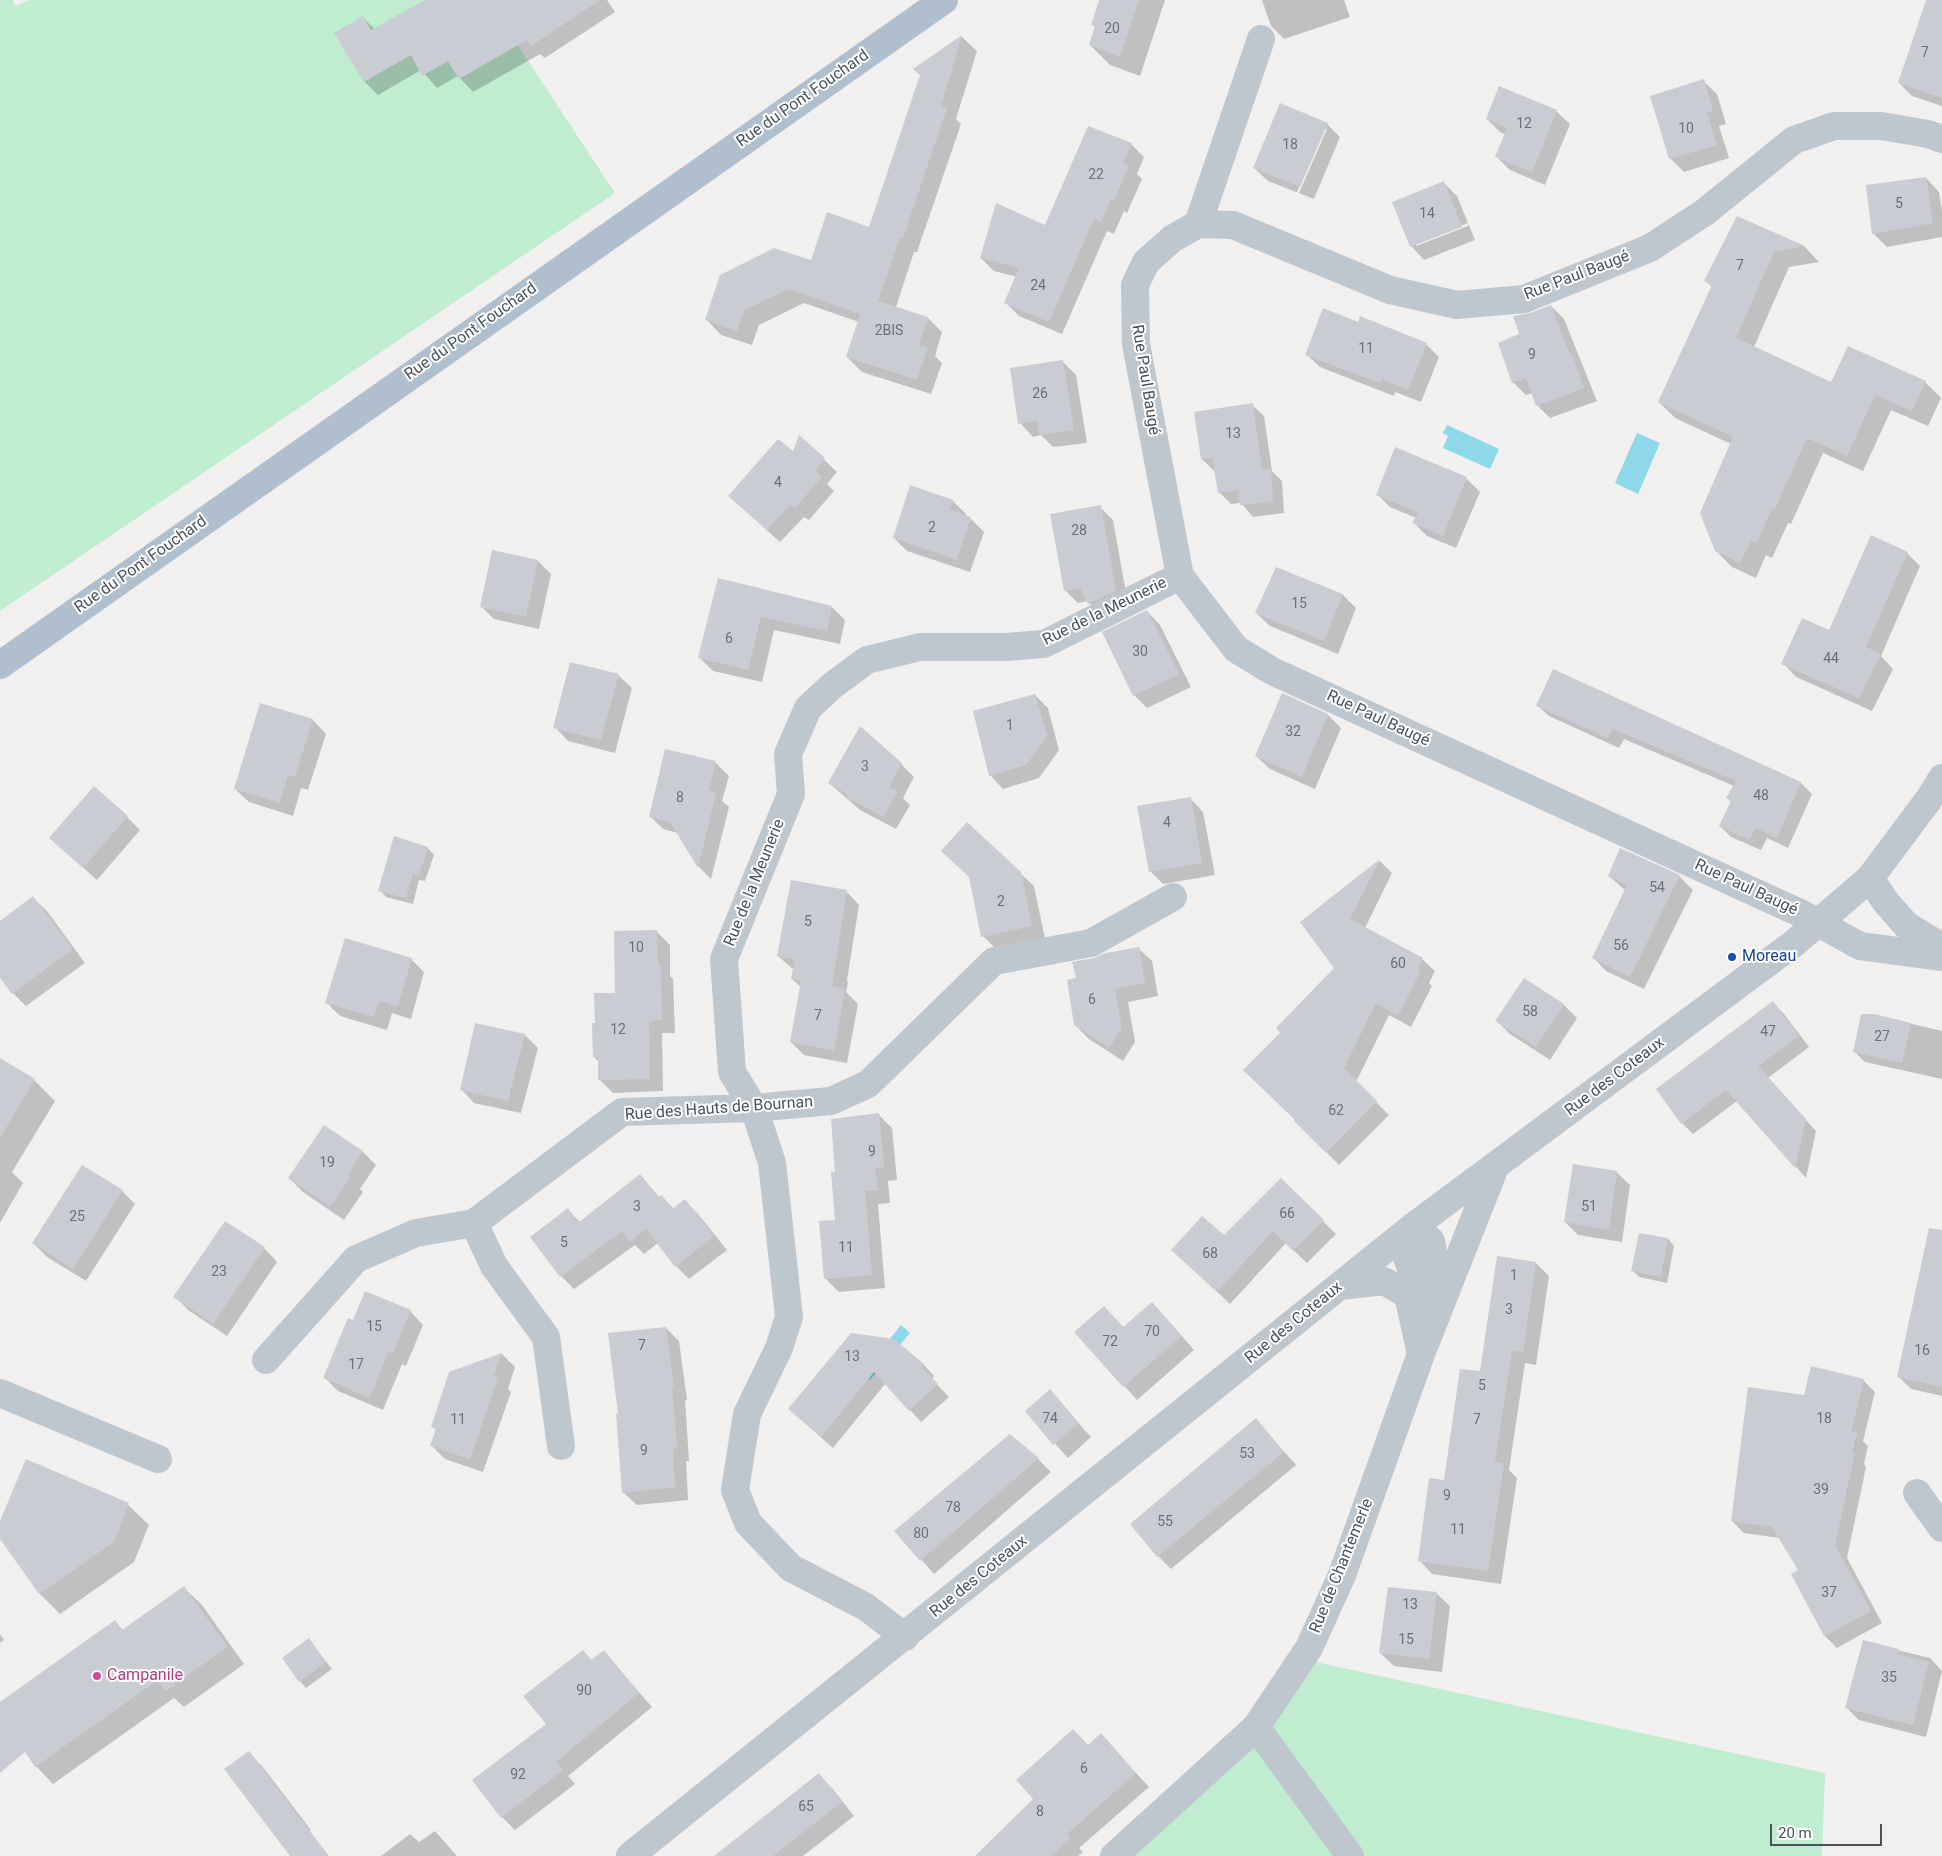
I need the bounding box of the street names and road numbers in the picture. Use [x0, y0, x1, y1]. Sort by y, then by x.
street label: Rue du Pont Fouchard [733, 46, 873, 152]
street label: Rue Paul Baugé [1522, 247, 1632, 305]
street label: Rue du Pont Fouchard [401, 279, 541, 385]
street label: Rue Paul Baugé [1127, 323, 1163, 437]
street label: Rue du Pont Fouchard [71, 512, 211, 618]
street label: Rue de la Meunerie [1040, 574, 1170, 650]
street label: Rue Paul Baugé [1323, 687, 1433, 751]
street label: Rue de la Meunerie [721, 817, 789, 949]
street label: Rue Paul Baugé [1691, 856, 1801, 920]
street label: Rue des Coteaux [1561, 1033, 1669, 1121]
street label: Rue des Hauts de Bournan [624, 1093, 814, 1125]
street label: Rue des Coteaux [1241, 1278, 1347, 1368]
street label: Rue de Chantemerle [1306, 1496, 1378, 1636]
street label: Rue des Coteaux [926, 1532, 1032, 1622]

